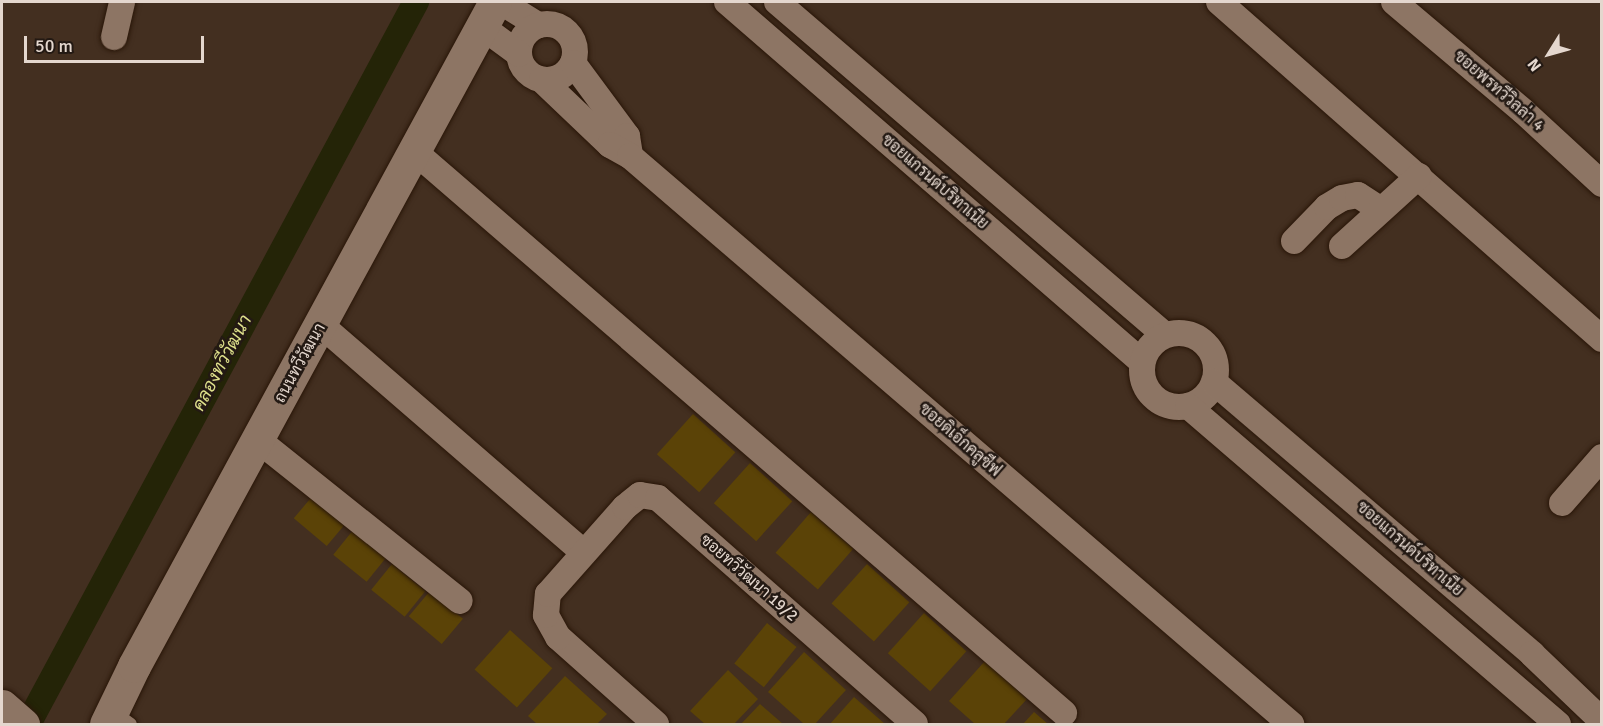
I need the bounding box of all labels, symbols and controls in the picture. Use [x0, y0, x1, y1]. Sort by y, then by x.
scale bar [27, 24, 207, 62]
north arrow [1519, 24, 1579, 84]
text: 50 m [35, 35, 73, 57]
street label: ซอยพรทวีวิลล่า 4 [1450, 47, 1548, 135]
text: N [1523, 54, 1546, 75]
street label: ซอยแกรนด์บริทาเนีย [878, 130, 992, 234]
water label: คลองทวีวัฒนา [188, 311, 256, 415]
street label: ถนนทวีวัฒนา [270, 320, 330, 406]
street label: ซอยดิเอ็กคลูซีฟ [915, 399, 1005, 481]
street label: ซอยแกรนด์บริทาเนีย [1353, 497, 1467, 601]
street label: ซอยทวีวัฒนา 19/2 [696, 530, 802, 626]

